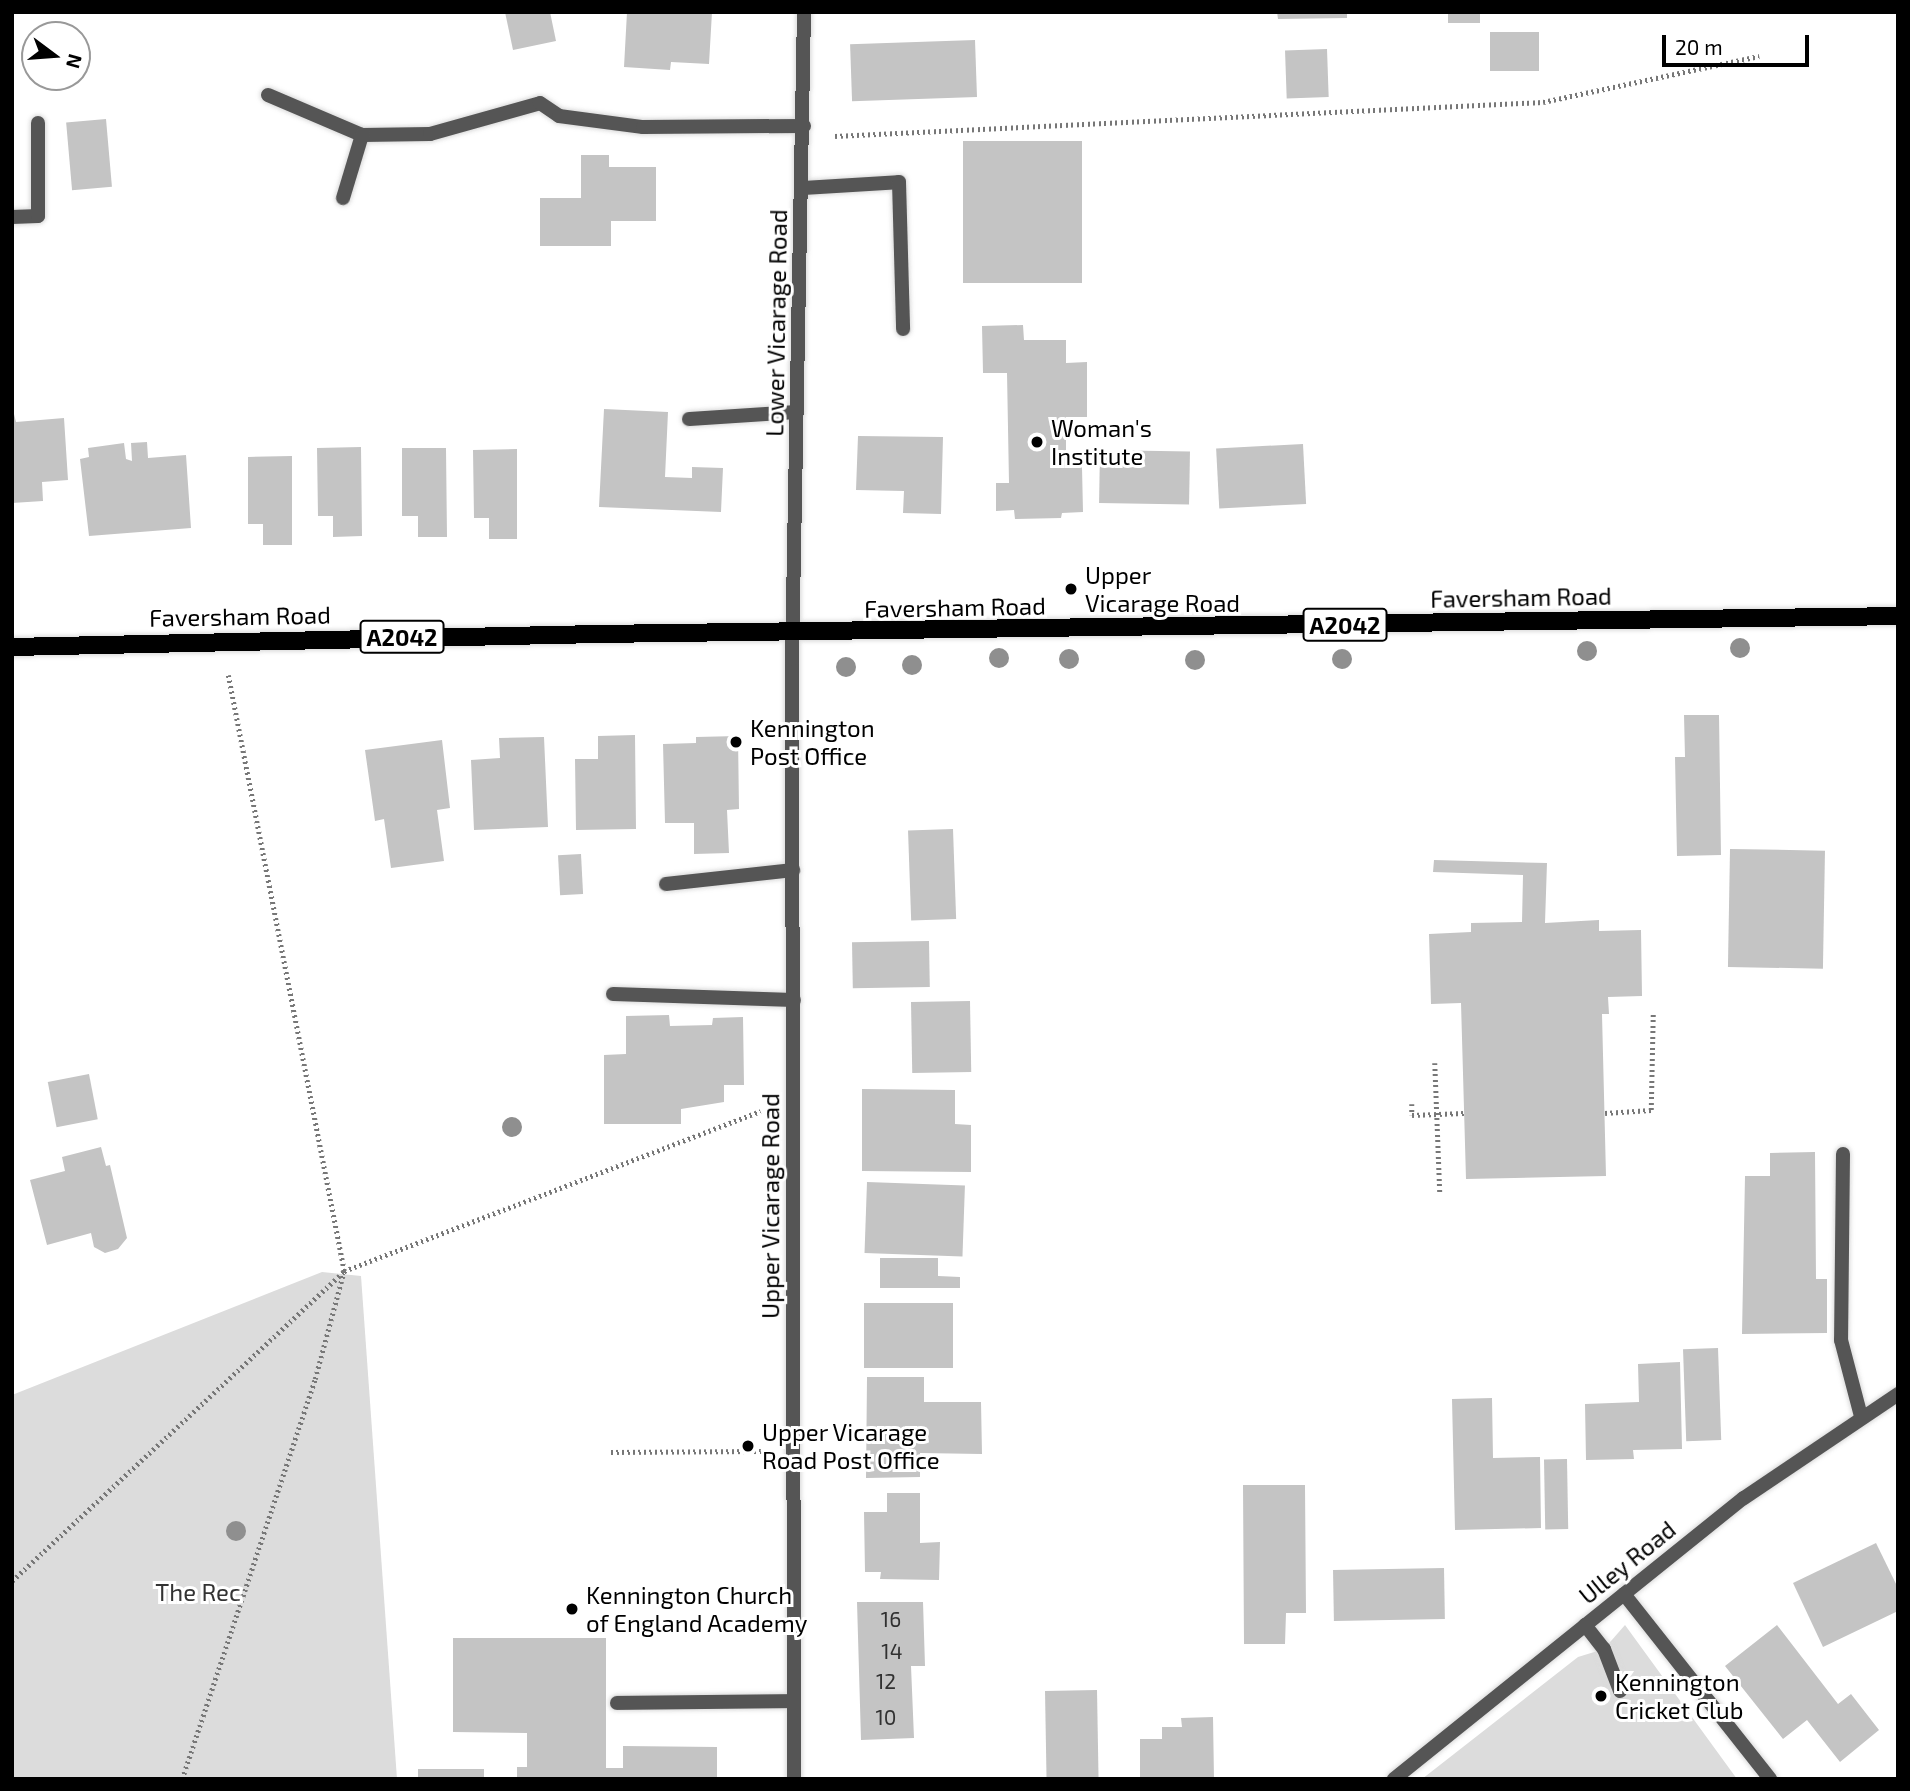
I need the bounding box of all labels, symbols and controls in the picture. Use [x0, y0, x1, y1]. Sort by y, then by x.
north arrow [21, 21, 91, 91]
scale bar [1665, 21, 1812, 65]
text: 20 m [1675, 34, 1723, 59]
text: N [62, 52, 88, 71]
street label: Lower Vicarage Road [760, 209, 792, 437]
place label: Woman's Institute [1051, 414, 1152, 470]
marker: Woman's Institute [1029, 434, 1045, 450]
place label: Upper Vicarage Road [1085, 561, 1240, 617]
marker: Upper Vicarage Road [1063, 581, 1079, 597]
street label: Faversham Road [1430, 581, 1612, 613]
street label: Faversham Road [864, 591, 1046, 623]
street label: Faversham Road [149, 600, 331, 632]
road number: A2042 [1301, 606, 1389, 645]
road number: A2042 [358, 618, 446, 656]
place label: Kennington Post Office [750, 714, 875, 770]
marker: Kennington Post Office [728, 734, 744, 750]
street label: Upper Vicarage Road [756, 1093, 784, 1319]
place label: Upper Vicarage Road Post Office [762, 1418, 940, 1474]
marker: Upper Vicarage Road Post Office [740, 1438, 756, 1454]
street label: Ulley Road [1573, 1514, 1681, 1610]
park label: The Rec [155, 1578, 241, 1606]
place label: Kennington Church of England Academy [586, 1581, 808, 1637]
marker: Kennington Church of England Academy [564, 1601, 580, 1617]
house number: 16 [881, 1606, 901, 1632]
house number: 14 [881, 1638, 903, 1664]
house number: 12 [876, 1668, 896, 1694]
place label: Kennington Cricket Club [1615, 1668, 1743, 1724]
marker: Kennington Cricket Club [1593, 1688, 1609, 1704]
house number: 10 [875, 1704, 897, 1730]

